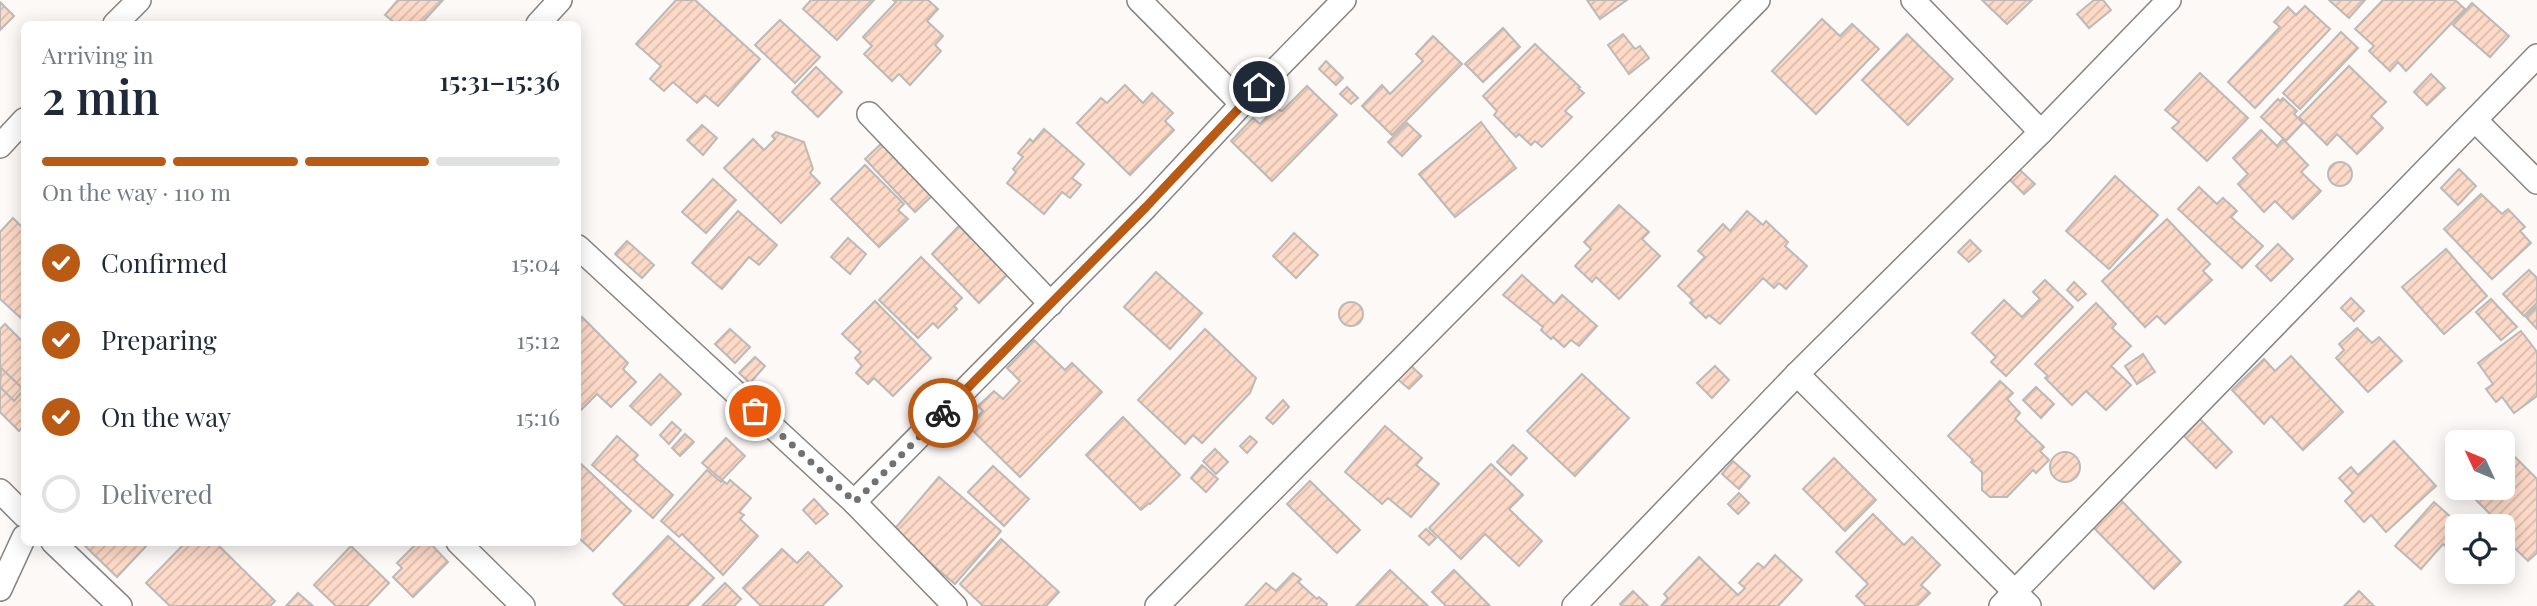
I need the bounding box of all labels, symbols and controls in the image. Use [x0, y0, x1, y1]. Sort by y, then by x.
text: Arriving in [42, 39, 154, 70]
pin [1229, 57, 1289, 117]
text: 15:31–15:36 [439, 63, 560, 98]
text: 2 min [42, 65, 160, 127]
icon: home [1240, 68, 1278, 106]
text: On the way · 110 m [42, 176, 231, 207]
icon: check [42, 244, 80, 282]
text: Confirmed [101, 245, 228, 280]
text: 15:04 [511, 247, 560, 278]
icon: check [42, 321, 80, 359]
text: Preparing [101, 322, 217, 357]
text: 15:12 [517, 324, 560, 355]
courier [908, 378, 978, 448]
pin [725, 381, 785, 441]
icon: bag [736, 392, 774, 430]
icon: bike [924, 394, 962, 432]
icon: check [42, 398, 80, 436]
text: On the way [101, 399, 231, 434]
text: 15:16 [516, 401, 560, 432]
north arrow [2445, 430, 2515, 500]
map controls [2445, 430, 2515, 584]
text: Delivered [101, 476, 213, 511]
button: locate [2445, 514, 2515, 584]

